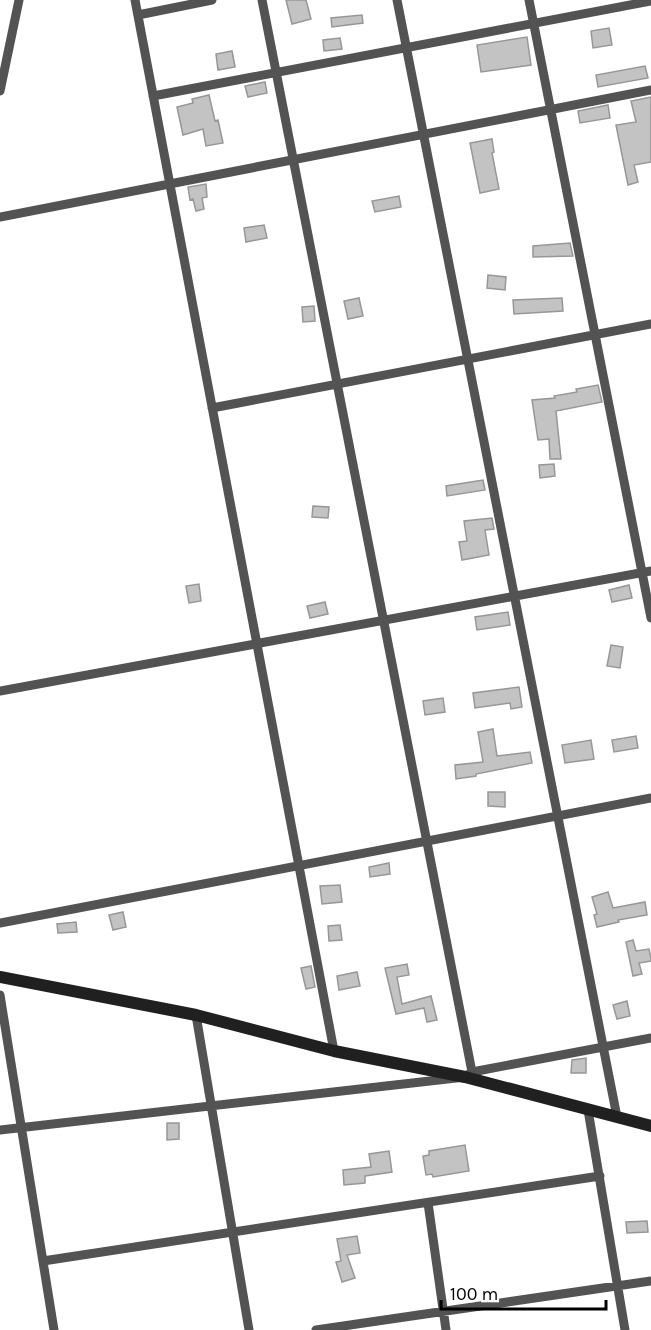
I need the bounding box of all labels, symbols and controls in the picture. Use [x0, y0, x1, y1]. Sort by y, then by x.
scale bar [441, 1273, 606, 1311]
text: 100 m [450, 1283, 498, 1305]

